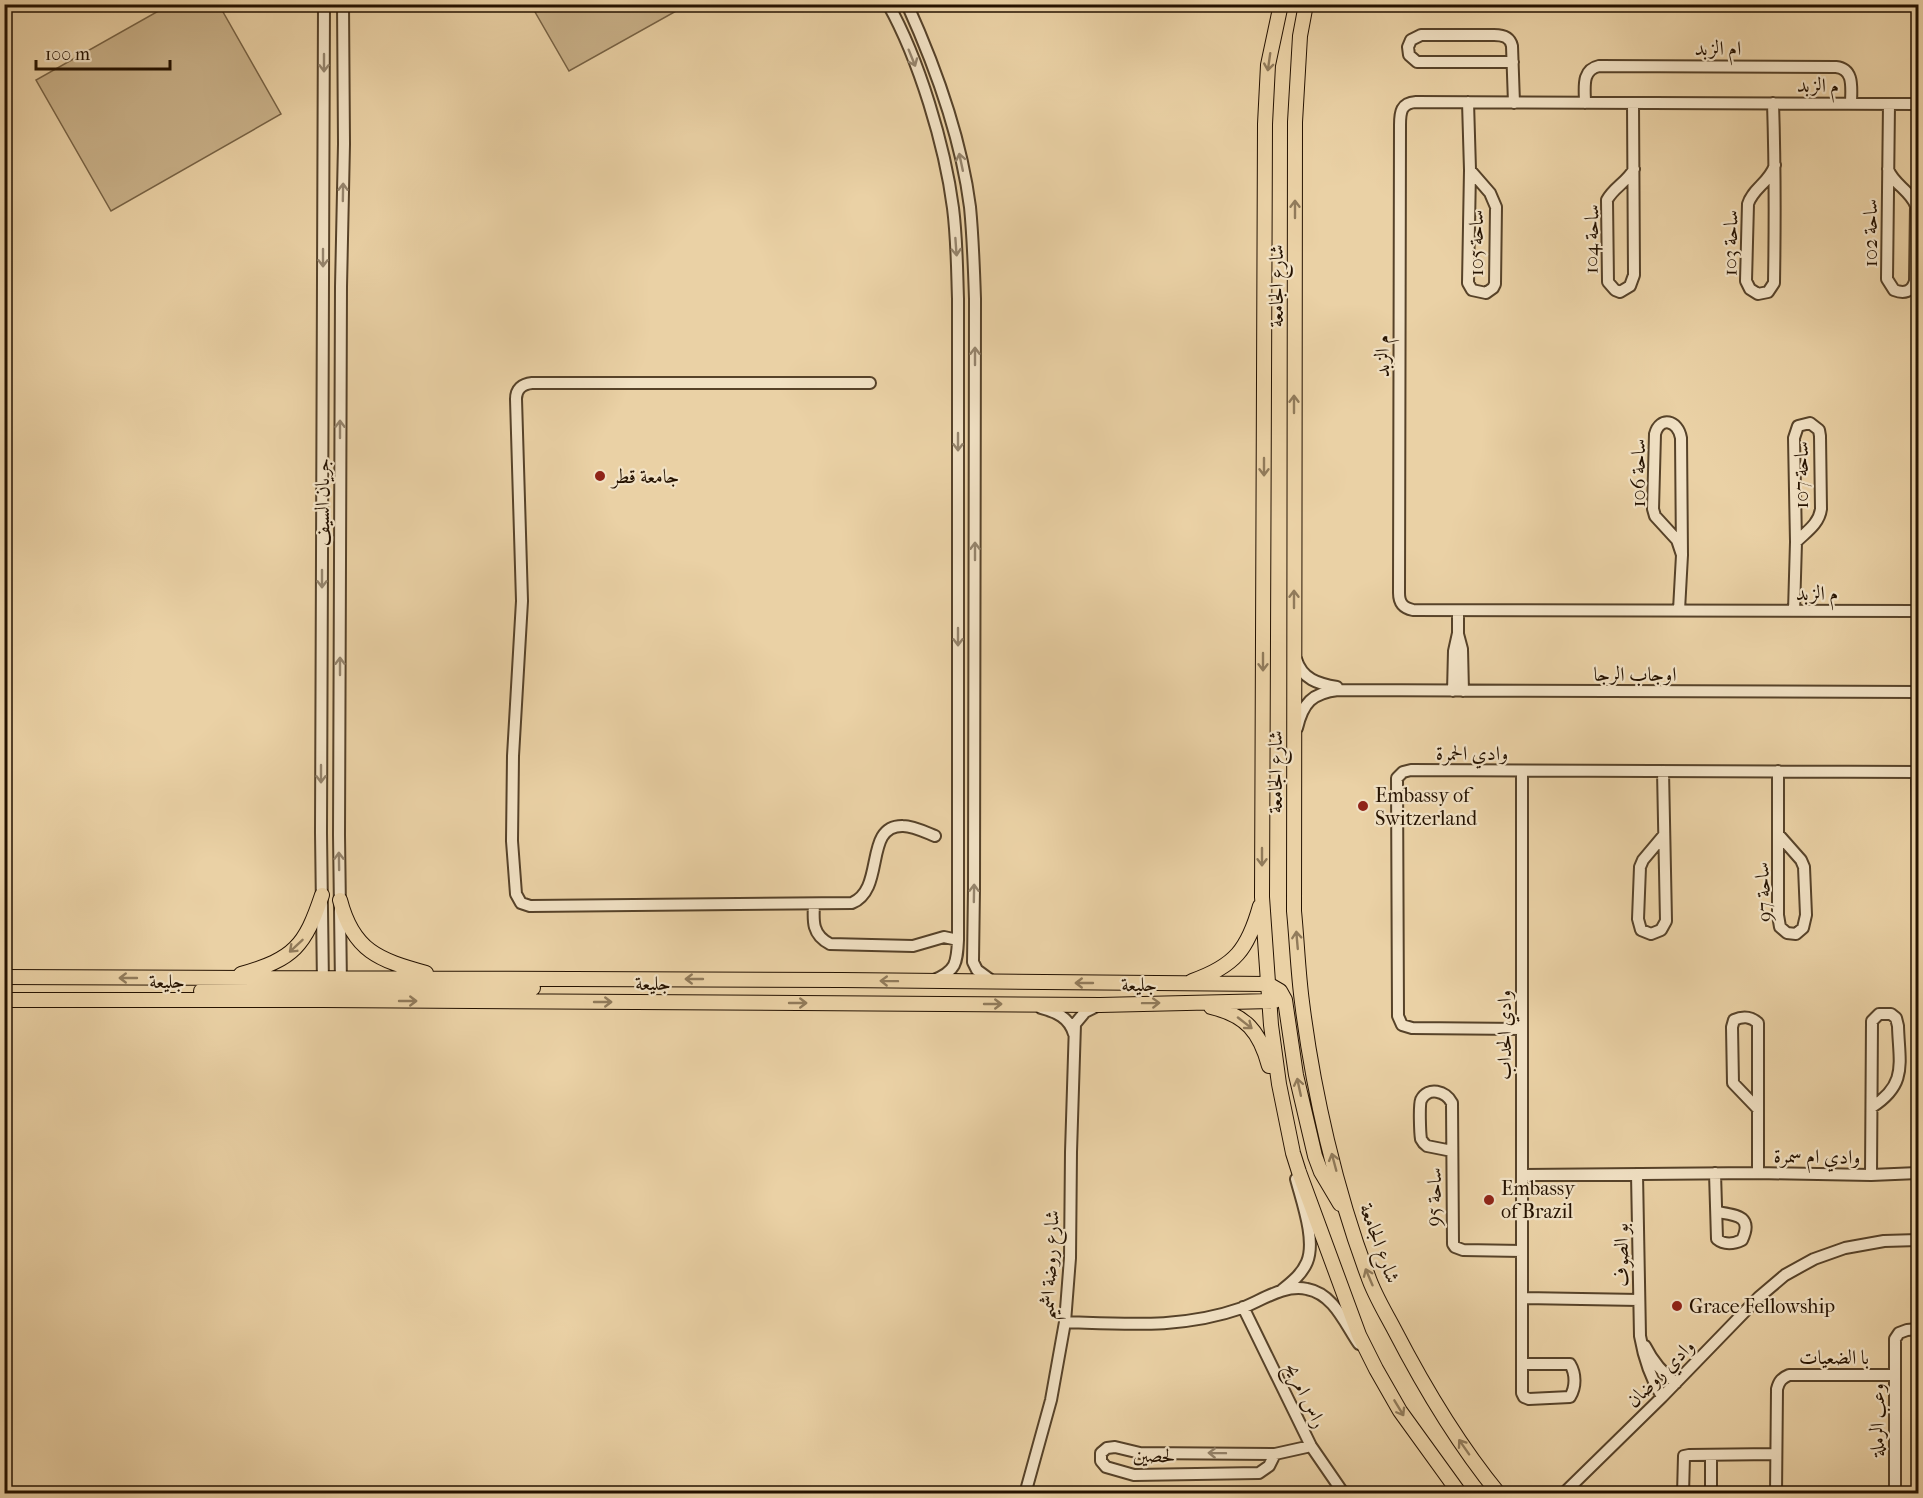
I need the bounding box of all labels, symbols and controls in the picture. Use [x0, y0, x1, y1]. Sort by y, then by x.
scale bar [36, 33, 170, 71]
street label: ام الزبد [1695, 37, 1741, 66]
text: 100 m [45, 44, 90, 65]
one-way arrow [907, 48, 918, 67]
one-way arrow [1263, 51, 1274, 71]
one-way arrow [318, 52, 330, 72]
street label: م الزبد [1796, 74, 1839, 103]
one-way arrow [955, 152, 966, 172]
one-way arrow [337, 183, 349, 203]
one-way arrow [1289, 199, 1301, 219]
street label: ساحة 102 [1859, 199, 1882, 267]
street label: ساحة 104 [1579, 204, 1604, 274]
street label: ساحة 105 [1465, 210, 1488, 276]
street label: ساحة 103 [1718, 210, 1743, 276]
one-way arrow [951, 237, 962, 256]
street label: شارع الجامعة [1265, 244, 1294, 328]
one-way arrow [317, 247, 329, 267]
street label: م الزبد [1371, 335, 1400, 377]
one-way arrow [969, 346, 981, 366]
one-way arrow [1288, 394, 1300, 414]
one-way arrow [334, 420, 346, 440]
one-way arrow [952, 431, 964, 451]
street label: ساحة 106 [1627, 439, 1650, 507]
street label: ساحة 107 [1790, 441, 1813, 509]
one-way arrow [1258, 456, 1270, 476]
street label: جريان السيف [311, 458, 335, 546]
place label: جامعة قطر [610, 465, 679, 489]
marker: جامعة قطر [593, 469, 607, 483]
one-way arrow [969, 541, 981, 561]
one-way arrow [316, 568, 328, 588]
street label: م الزبد [1796, 582, 1838, 611]
one-way arrow [1288, 589, 1300, 609]
one-way arrow [952, 626, 964, 646]
one-way arrow [1257, 651, 1269, 671]
one-way arrow [334, 657, 346, 677]
street label: اوجاب الرجا [1593, 663, 1677, 687]
street label: شارع الجامعة [1264, 730, 1293, 814]
street label: وادي الحمرة [1436, 742, 1508, 769]
one-way arrow [315, 763, 327, 783]
place label: Embassy of Switzerland [1375, 784, 1478, 830]
marker: Embassy of Switzerland [1356, 799, 1370, 813]
one-way arrow [1256, 846, 1268, 866]
one-way arrow [333, 852, 345, 872]
street label: ساحة 97 [1750, 861, 1777, 923]
one-way arrow [968, 883, 980, 903]
one-way arrow [1291, 931, 1302, 951]
one-way arrow [289, 939, 304, 953]
street label: جليعة [149, 970, 185, 993]
one-way arrow [119, 972, 139, 984]
street label: جليعة [635, 972, 671, 995]
one-way arrow [684, 973, 704, 985]
street label: جليعة [1121, 973, 1157, 996]
one-way arrow [879, 975, 899, 986]
one-way arrow [1074, 977, 1094, 989]
street label: وادي الحداب [1493, 990, 1520, 1080]
one-way arrow [398, 995, 418, 1007]
one-way arrow [593, 996, 613, 1008]
one-way arrow [788, 997, 808, 1009]
one-way arrow [983, 998, 1003, 1010]
one-way arrow [1140, 998, 1160, 1009]
one-way arrow [1237, 1016, 1253, 1029]
one-way arrow [1293, 1078, 1304, 1097]
street label: وادي ام سمرة [1773, 1144, 1861, 1175]
one-way arrow [1327, 1153, 1339, 1172]
street label: ساحة 95 [1423, 1167, 1446, 1227]
place label: Embassy of Brazil [1501, 1177, 1576, 1223]
marker: Embassy of Brazil [1482, 1193, 1496, 1207]
street label: شارع الجامعة [1349, 1200, 1405, 1288]
street label: شارع روضة اشميم [1035, 1209, 1072, 1321]
street label: بو الصوف [1609, 1223, 1635, 1287]
one-way arrow [1363, 1269, 1374, 1287]
place label: Grace Fellowship [1689, 1295, 1835, 1318]
marker: Grace Fellowship [1670, 1299, 1684, 1313]
street label: وادي روضان [1622, 1335, 1702, 1415]
street label: با الضعيات [1799, 1346, 1869, 1369]
street label: راس امريح [1275, 1359, 1331, 1434]
street label: وعب الرملة [1866, 1383, 1891, 1458]
one-way arrow [1393, 1399, 1405, 1416]
one-way arrow [1458, 1440, 1470, 1456]
street label: لحصين [1132, 1443, 1176, 1468]
one-way arrow [1207, 1448, 1227, 1459]

